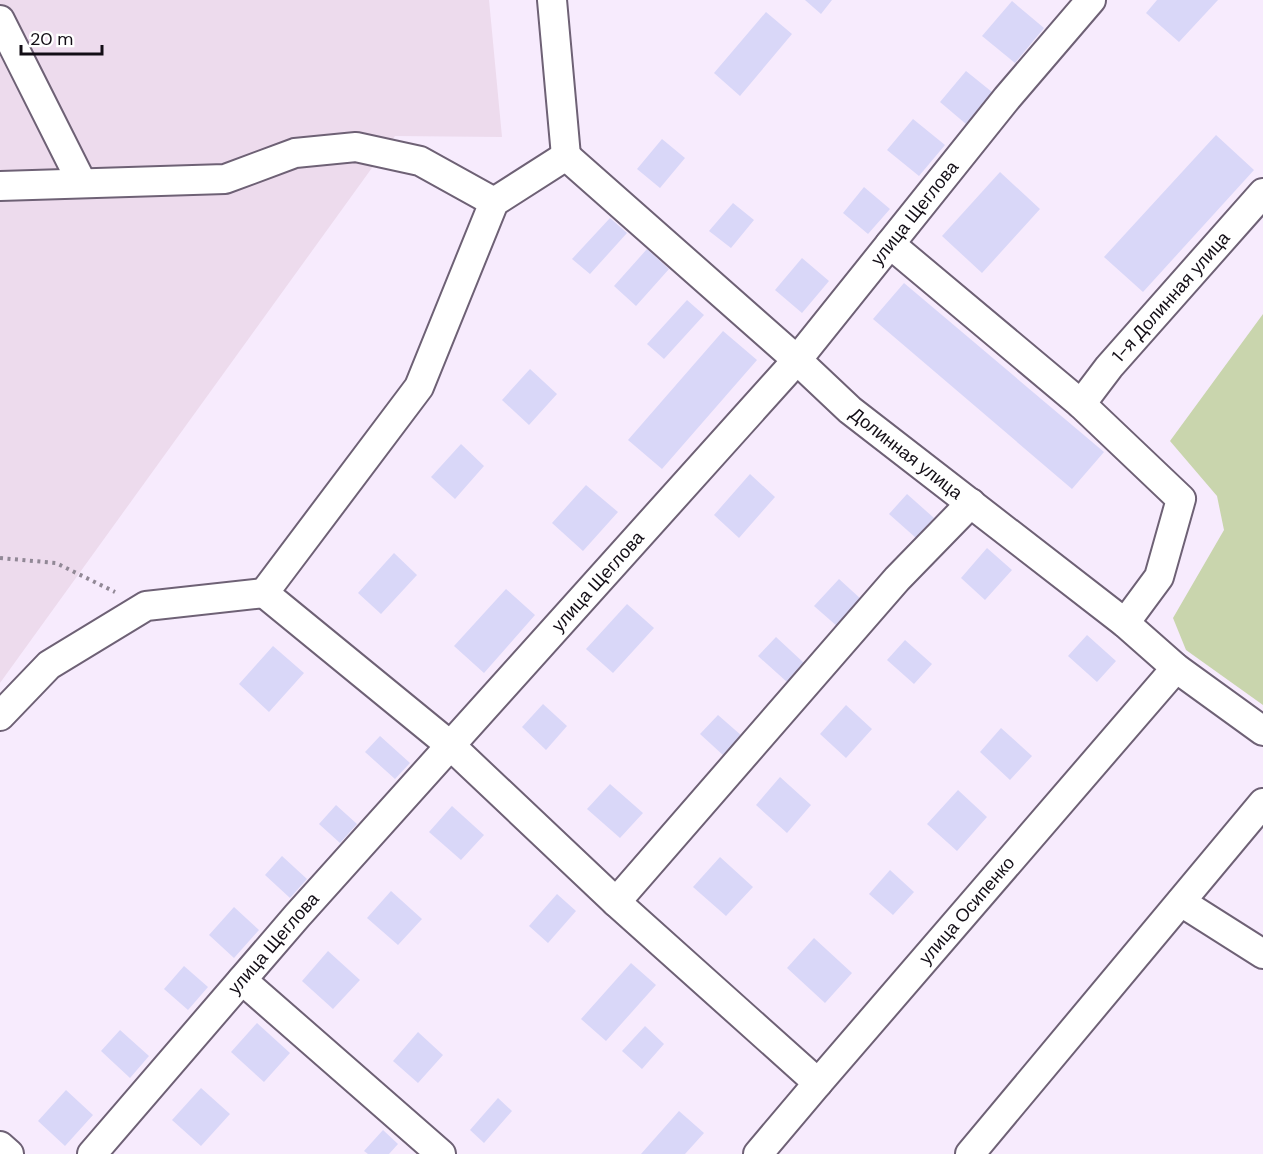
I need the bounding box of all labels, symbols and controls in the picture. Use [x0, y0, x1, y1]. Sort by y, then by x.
scale bar [21, 18, 102, 56]
text: 20 m [30, 27, 73, 51]
street label: улица Щеглова [865, 155, 965, 270]
street label: 1-я Долинная улица [1107, 226, 1236, 367]
street label: Долинная улица [845, 402, 968, 505]
street label: улица Щеглова [546, 525, 650, 637]
street label: улица Осипенко [914, 851, 1020, 969]
street label: улица Щеглова [223, 887, 325, 999]

